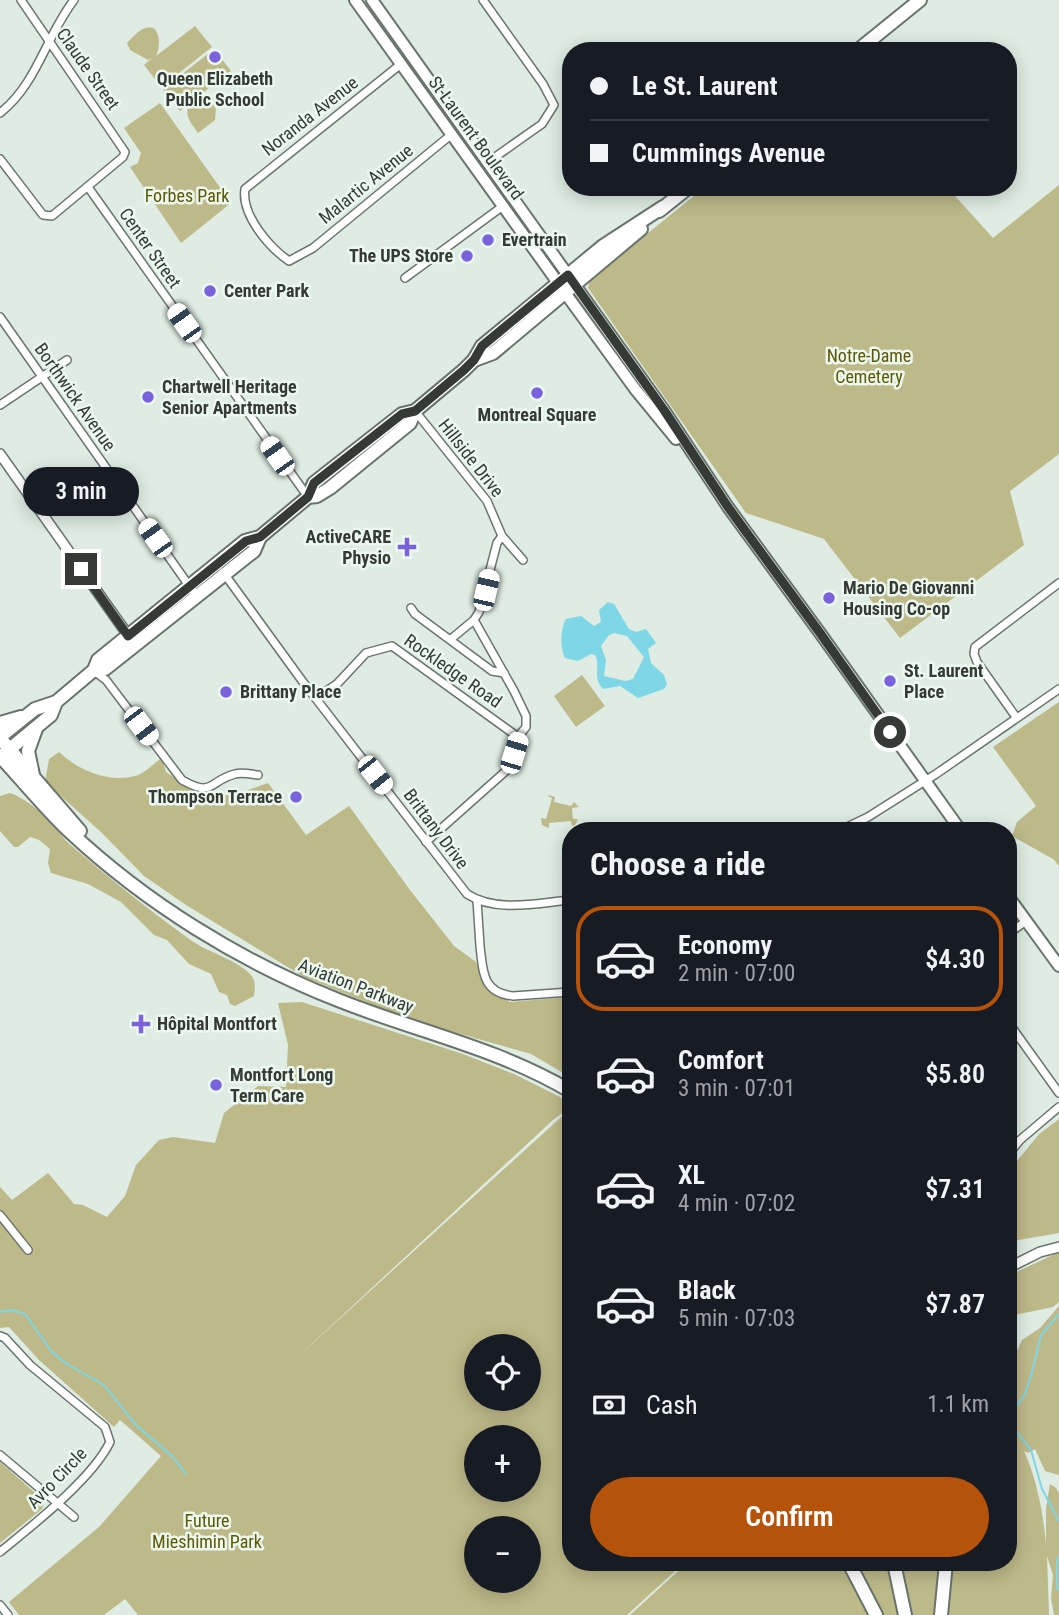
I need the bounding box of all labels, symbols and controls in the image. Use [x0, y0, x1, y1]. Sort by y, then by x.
street label: Claude Street [52, 24, 124, 114]
marker: Queen Elizabeth Public School [207, 49, 223, 65]
place label: Queen Elizabeth Public School [157, 68, 273, 110]
text: Le St. Laurent [632, 71, 777, 101]
street label: Noranda Avenue [257, 72, 362, 160]
street label: St-Laurent Boulevard [425, 72, 528, 204]
text: Cummings Avenue [632, 138, 825, 168]
street label: Malartic Avenue [315, 139, 417, 228]
park label: Forbes Park [145, 185, 229, 206]
street label: Center Street [115, 204, 186, 292]
place label: Evertrain [502, 229, 567, 250]
marker: Evertrain [480, 232, 496, 248]
place label: The UPS Store [349, 245, 453, 266]
marker: The UPS Store [459, 248, 475, 264]
place label: Center Park [224, 280, 310, 301]
marker: Center Park [202, 283, 218, 299]
car [164, 300, 205, 346]
street label: Borthwick Avenue [30, 339, 120, 455]
park label: Notre-Dame Cemetery [827, 345, 911, 387]
place label: Chartwell Heritage Senior Apartments [162, 376, 297, 418]
marker: Montreal Square [529, 385, 545, 401]
marker: Chartwell Heritage Senior Apartments [140, 389, 156, 405]
place label: Montreal Square [478, 404, 597, 425]
street label: Hillside Drive [434, 414, 508, 501]
car [257, 433, 298, 479]
callout: 3 min [23, 468, 139, 516]
text: 3 min [56, 478, 106, 505]
car [135, 515, 176, 561]
place label: ActiveCARE Physio [306, 526, 391, 568]
marker: ActiveCARE Physio [397, 537, 417, 557]
route end [65, 553, 97, 585]
car [472, 567, 501, 613]
place label: Mario De Giovanni Housing Co-op [843, 577, 974, 619]
marker: Mario De Giovanni Housing Co-op [821, 590, 837, 606]
street label: Rockledge Road [401, 629, 506, 712]
place label: St. Laurent Place [904, 660, 984, 702]
marker: St. Laurent Place [882, 673, 898, 689]
place label: Brittany Place [240, 681, 342, 702]
marker: Brittany Place [218, 684, 234, 700]
car [120, 703, 163, 749]
route start [874, 716, 906, 748]
car [498, 730, 531, 776]
car [354, 752, 397, 798]
street label: Brittany Drive [399, 784, 473, 873]
place label: Thompson Terrace [148, 786, 282, 807]
marker: Thompson Terrace [288, 789, 304, 805]
text: Choose a ride [590, 845, 765, 883]
icon: car [594, 927, 657, 990]
text: Economy [678, 930, 772, 960]
text: $4.30 [925, 944, 985, 974]
street label: Aviation Parkway [296, 954, 417, 1017]
text: 2 min · 07:00 [678, 960, 795, 987]
place label: Hôpital Montfort [157, 1013, 277, 1034]
marker: Hôpital Montfort [131, 1014, 151, 1034]
icon: car [594, 1042, 657, 1105]
text: Comfort [678, 1045, 764, 1075]
text: $5.80 [925, 1059, 985, 1089]
place label: Montfort Long Term Care [230, 1064, 333, 1106]
text: 3 min · 07:01 [678, 1075, 795, 1102]
marker: Montfort Long Term Care [208, 1077, 224, 1093]
icon: car [594, 1157, 657, 1220]
text: XL [678, 1160, 705, 1190]
text: $7.31 [925, 1174, 985, 1204]
text: 4 min · 07:02 [678, 1190, 795, 1217]
icon: car [594, 1272, 657, 1335]
text: Black [678, 1275, 736, 1305]
text: $7.87 [925, 1289, 985, 1319]
text: 5 min · 07:03 [678, 1305, 795, 1332]
map controls [464, 1334, 541, 1593]
button: locate [464, 1334, 541, 1411]
icon: cash [590, 1386, 628, 1424]
text: Cash [646, 1390, 698, 1420]
text: 1.1 km [927, 1391, 989, 1418]
button: + [464, 1425, 541, 1502]
street label: Avro Circle [22, 1443, 91, 1513]
button: Confirm [590, 1477, 989, 1557]
park label: Future Mieshimin Park [152, 1510, 262, 1552]
button: − [464, 1516, 541, 1593]

